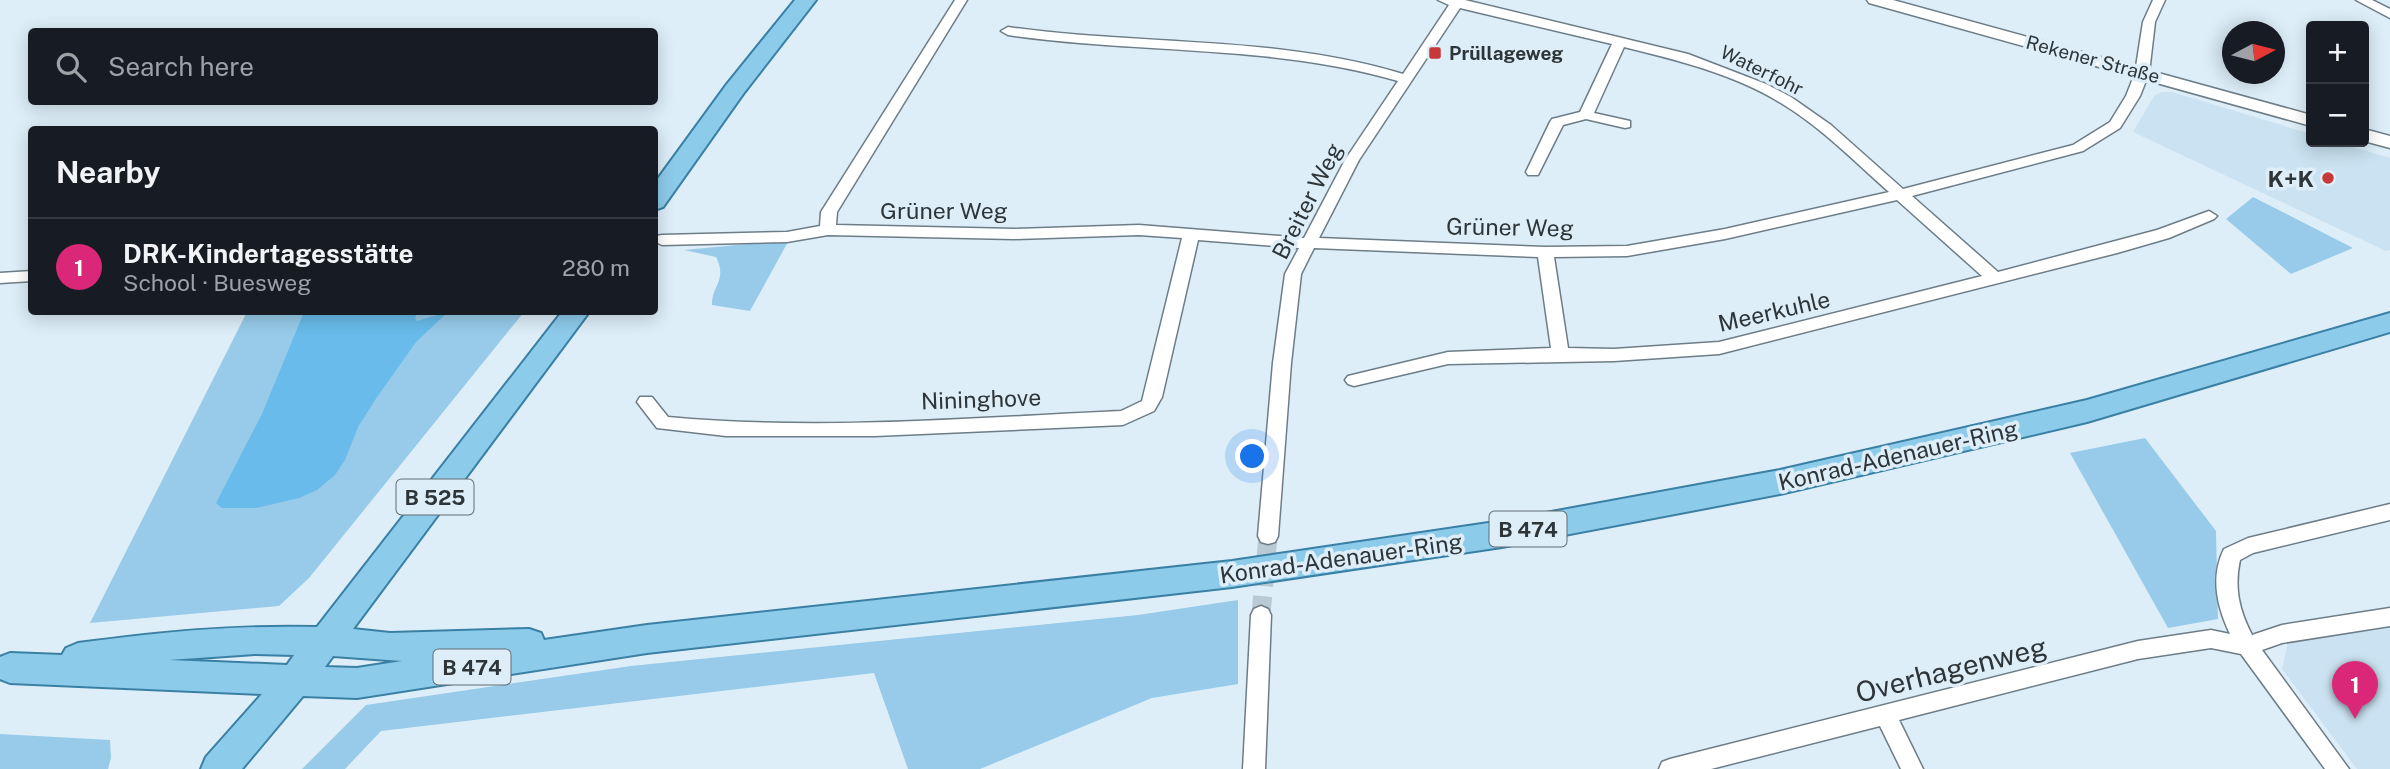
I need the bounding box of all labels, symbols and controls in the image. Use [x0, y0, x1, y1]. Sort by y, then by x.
north arrow [2222, 21, 2285, 84]
map controls [2306, 21, 2369, 147]
button: + [2306, 21, 2369, 84]
search box [28, 28, 658, 105]
street label: Rekener Straße [2024, 31, 2162, 87]
street label: Waterfohr [1717, 41, 1807, 99]
place label: Prüllageweg [1449, 42, 1563, 64]
marker: Prüllageweg [1427, 45, 1443, 61]
icon: search [52, 48, 90, 86]
text: Search here [108, 51, 254, 82]
button: − [2306, 84, 2369, 147]
street label: Breiter Weg [1266, 138, 1348, 264]
text: Nearby [56, 154, 160, 190]
place label: K+K [2267, 165, 2314, 192]
marker: K+K [2320, 170, 2336, 186]
street label: Grüner Weg [880, 197, 1008, 224]
street label: Grüner Weg [1446, 212, 1574, 242]
text: DRK-Kindertagesstätte [123, 238, 414, 269]
text: 1 [74, 254, 84, 281]
text: 280 m [562, 254, 630, 281]
text: School · Buesweg [123, 269, 312, 296]
street label: Meerkuhle [1715, 285, 1833, 337]
street label: Nininghove [920, 383, 1042, 415]
street label: Konrad-Adenauer-Ring [1776, 414, 2020, 496]
your location [1235, 439, 1269, 473]
road number: B 525 [396, 480, 474, 514]
road number: B 474 [1490, 512, 1566, 546]
street label: Konrad-Adenauer-Ring [1218, 528, 1464, 588]
street label: Overhagenweg [1852, 629, 2050, 709]
road number: B 474 [434, 650, 510, 684]
pin: 1 [2332, 661, 2378, 719]

